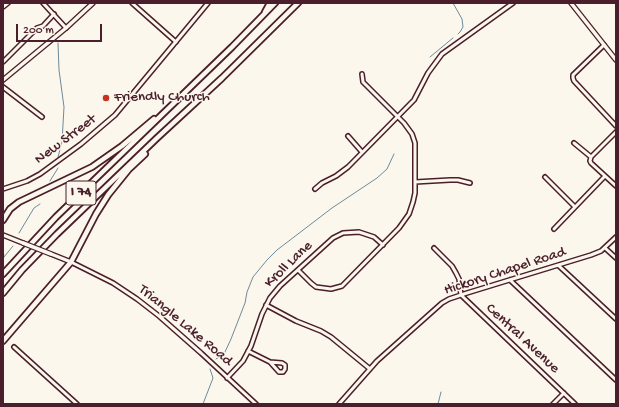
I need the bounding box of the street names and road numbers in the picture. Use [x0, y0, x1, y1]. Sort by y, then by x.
street label: New Street [32, 111, 100, 169]
road number: I 74 [66, 181, 96, 205]
street label: Kroll Lane [261, 238, 317, 292]
street label: Hickory Chapel Road [442, 244, 568, 300]
street label: Triangle Lake Road [134, 281, 236, 371]
street label: Central Avenue [481, 300, 563, 378]

